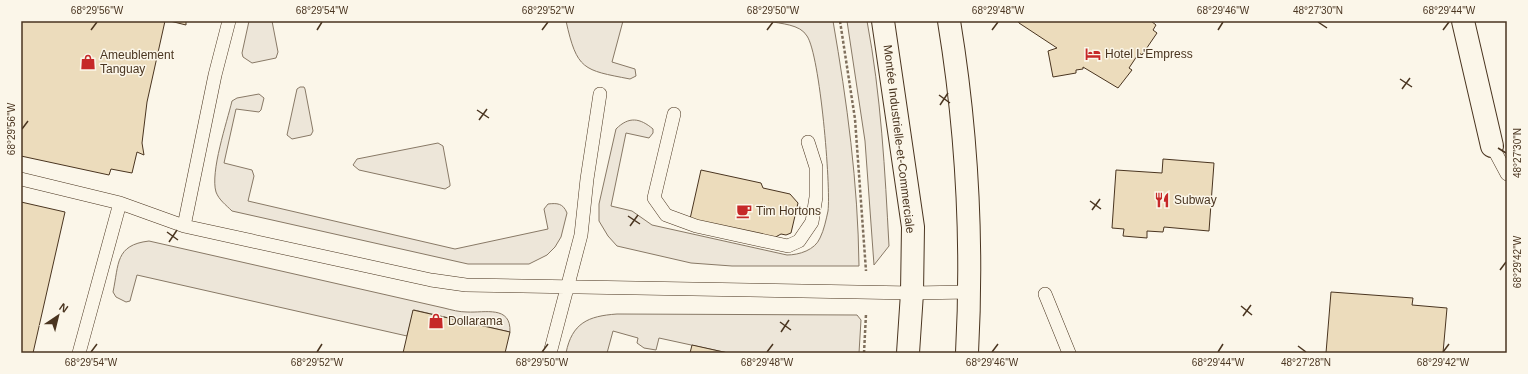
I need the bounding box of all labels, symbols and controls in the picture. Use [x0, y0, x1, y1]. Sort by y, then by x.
text: 68°29'56"W [71, 5, 124, 16]
text: 68°29'54"W [296, 5, 349, 16]
text: 68°29'52"W [522, 5, 575, 16]
text: 68°29'50"W [747, 5, 800, 16]
text: 68°29'48"W [972, 5, 1025, 16]
text: 68°29'46"W [1197, 5, 1250, 16]
text: 48°27'30"N [1293, 5, 1343, 16]
text: 68°29'44"W [1423, 5, 1476, 16]
street label: Montée Industrielle-et-Commerciale [880, 44, 918, 235]
hotel icon: Hotel L'Empress [1084, 45, 1102, 63]
place label: Hotel L'Empress [1105, 47, 1193, 61]
place label: Ameublement Tanguay [100, 48, 175, 76]
shop icon: Ameublement Tanguay [79, 53, 97, 71]
text: 68°29'56"W [6, 102, 17, 155]
text: 48°27'30"N [1512, 128, 1523, 178]
restaurant icon: Subway [1153, 191, 1171, 209]
place label: Subway [1174, 193, 1217, 207]
cafe icon: Tim Hortons [735, 202, 753, 220]
place label: Tim Hortons [756, 204, 821, 218]
text: 68°29'42"W [1512, 235, 1523, 288]
north arrow [38, 296, 78, 336]
text: N [57, 301, 70, 315]
shop icon: Dollarama [427, 312, 445, 330]
place label: Dollarama [448, 314, 503, 328]
text: 68°29'54"W [65, 357, 118, 368]
text: 68°29'52"W [291, 357, 344, 368]
text: 68°29'50"W [516, 357, 569, 368]
text: 68°29'48"W [741, 357, 794, 368]
text: 68°29'46"W [966, 357, 1019, 368]
text: 68°29'44"W [1192, 357, 1245, 368]
text: 48°27'28"N [1281, 357, 1331, 368]
text: 68°29'42"W [1417, 357, 1470, 368]

